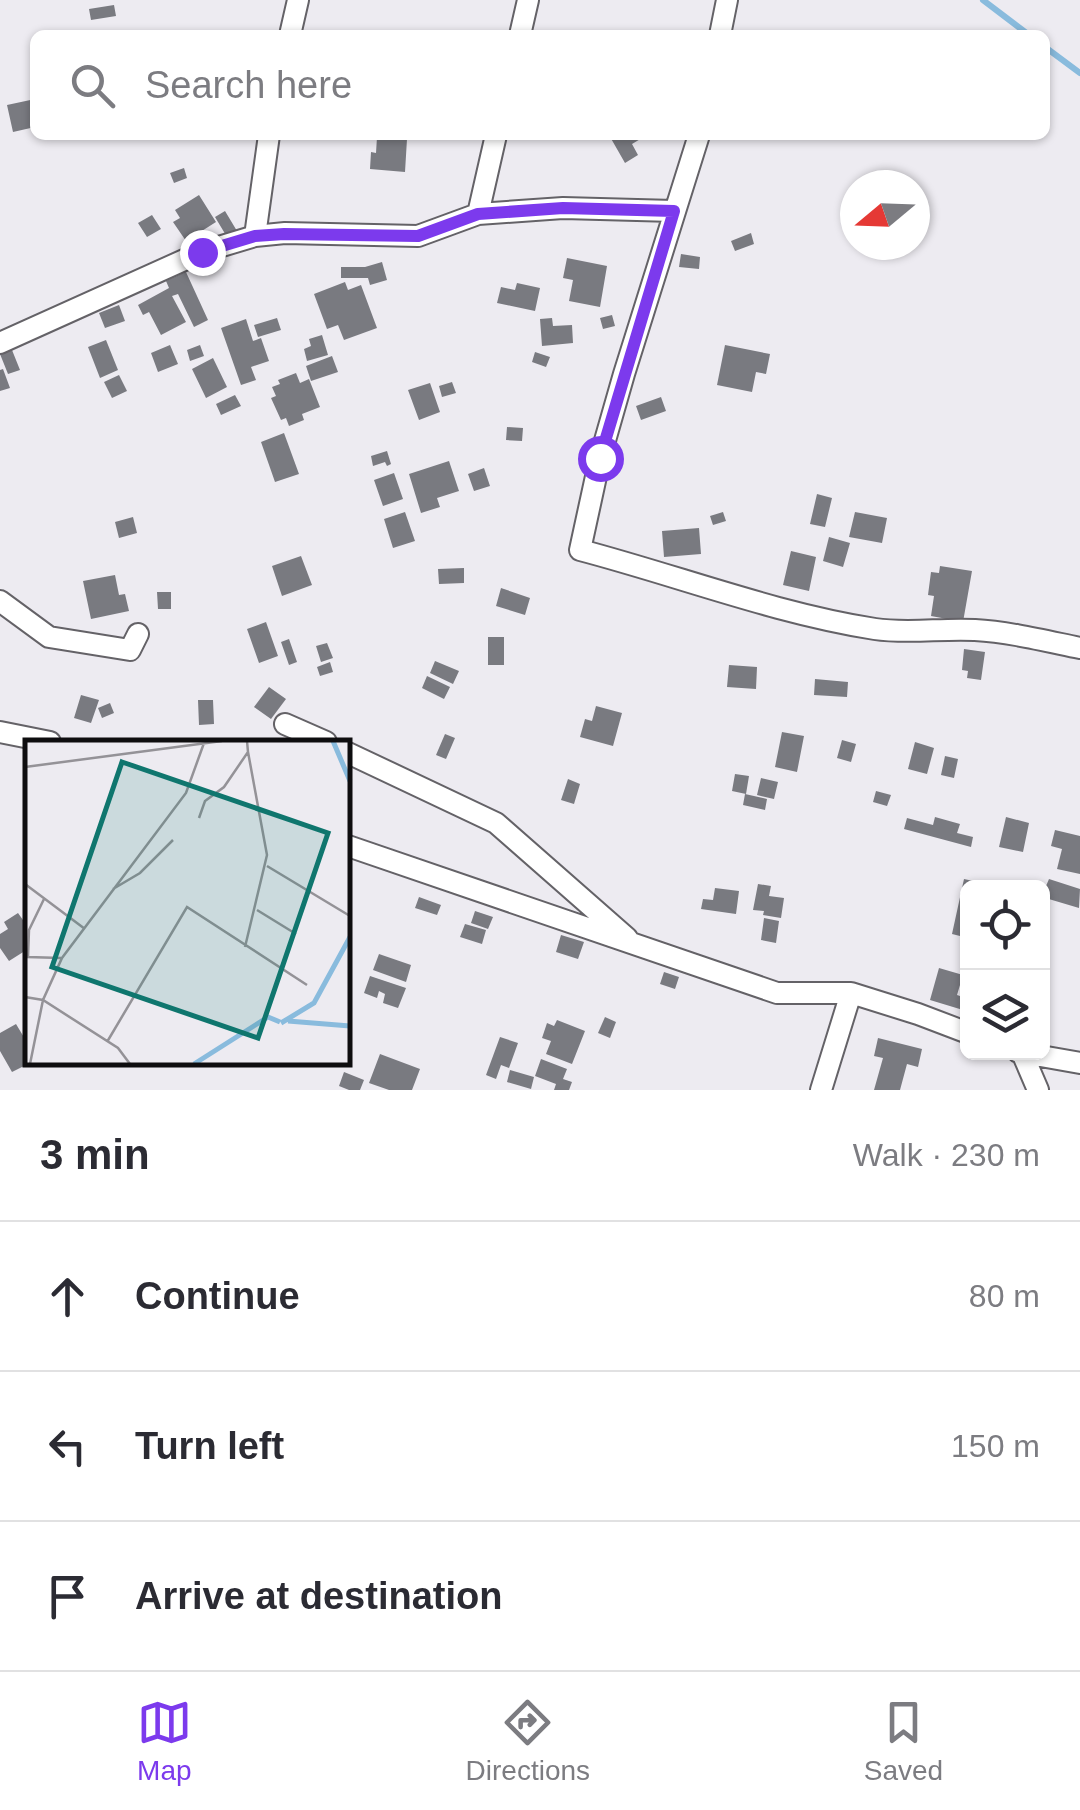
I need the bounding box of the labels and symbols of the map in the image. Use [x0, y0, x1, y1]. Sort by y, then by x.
north arrow [840, 170, 930, 260]
route end [180, 230, 226, 276]
route start [578, 436, 624, 482]
inset map [25, 740, 350, 1065]

